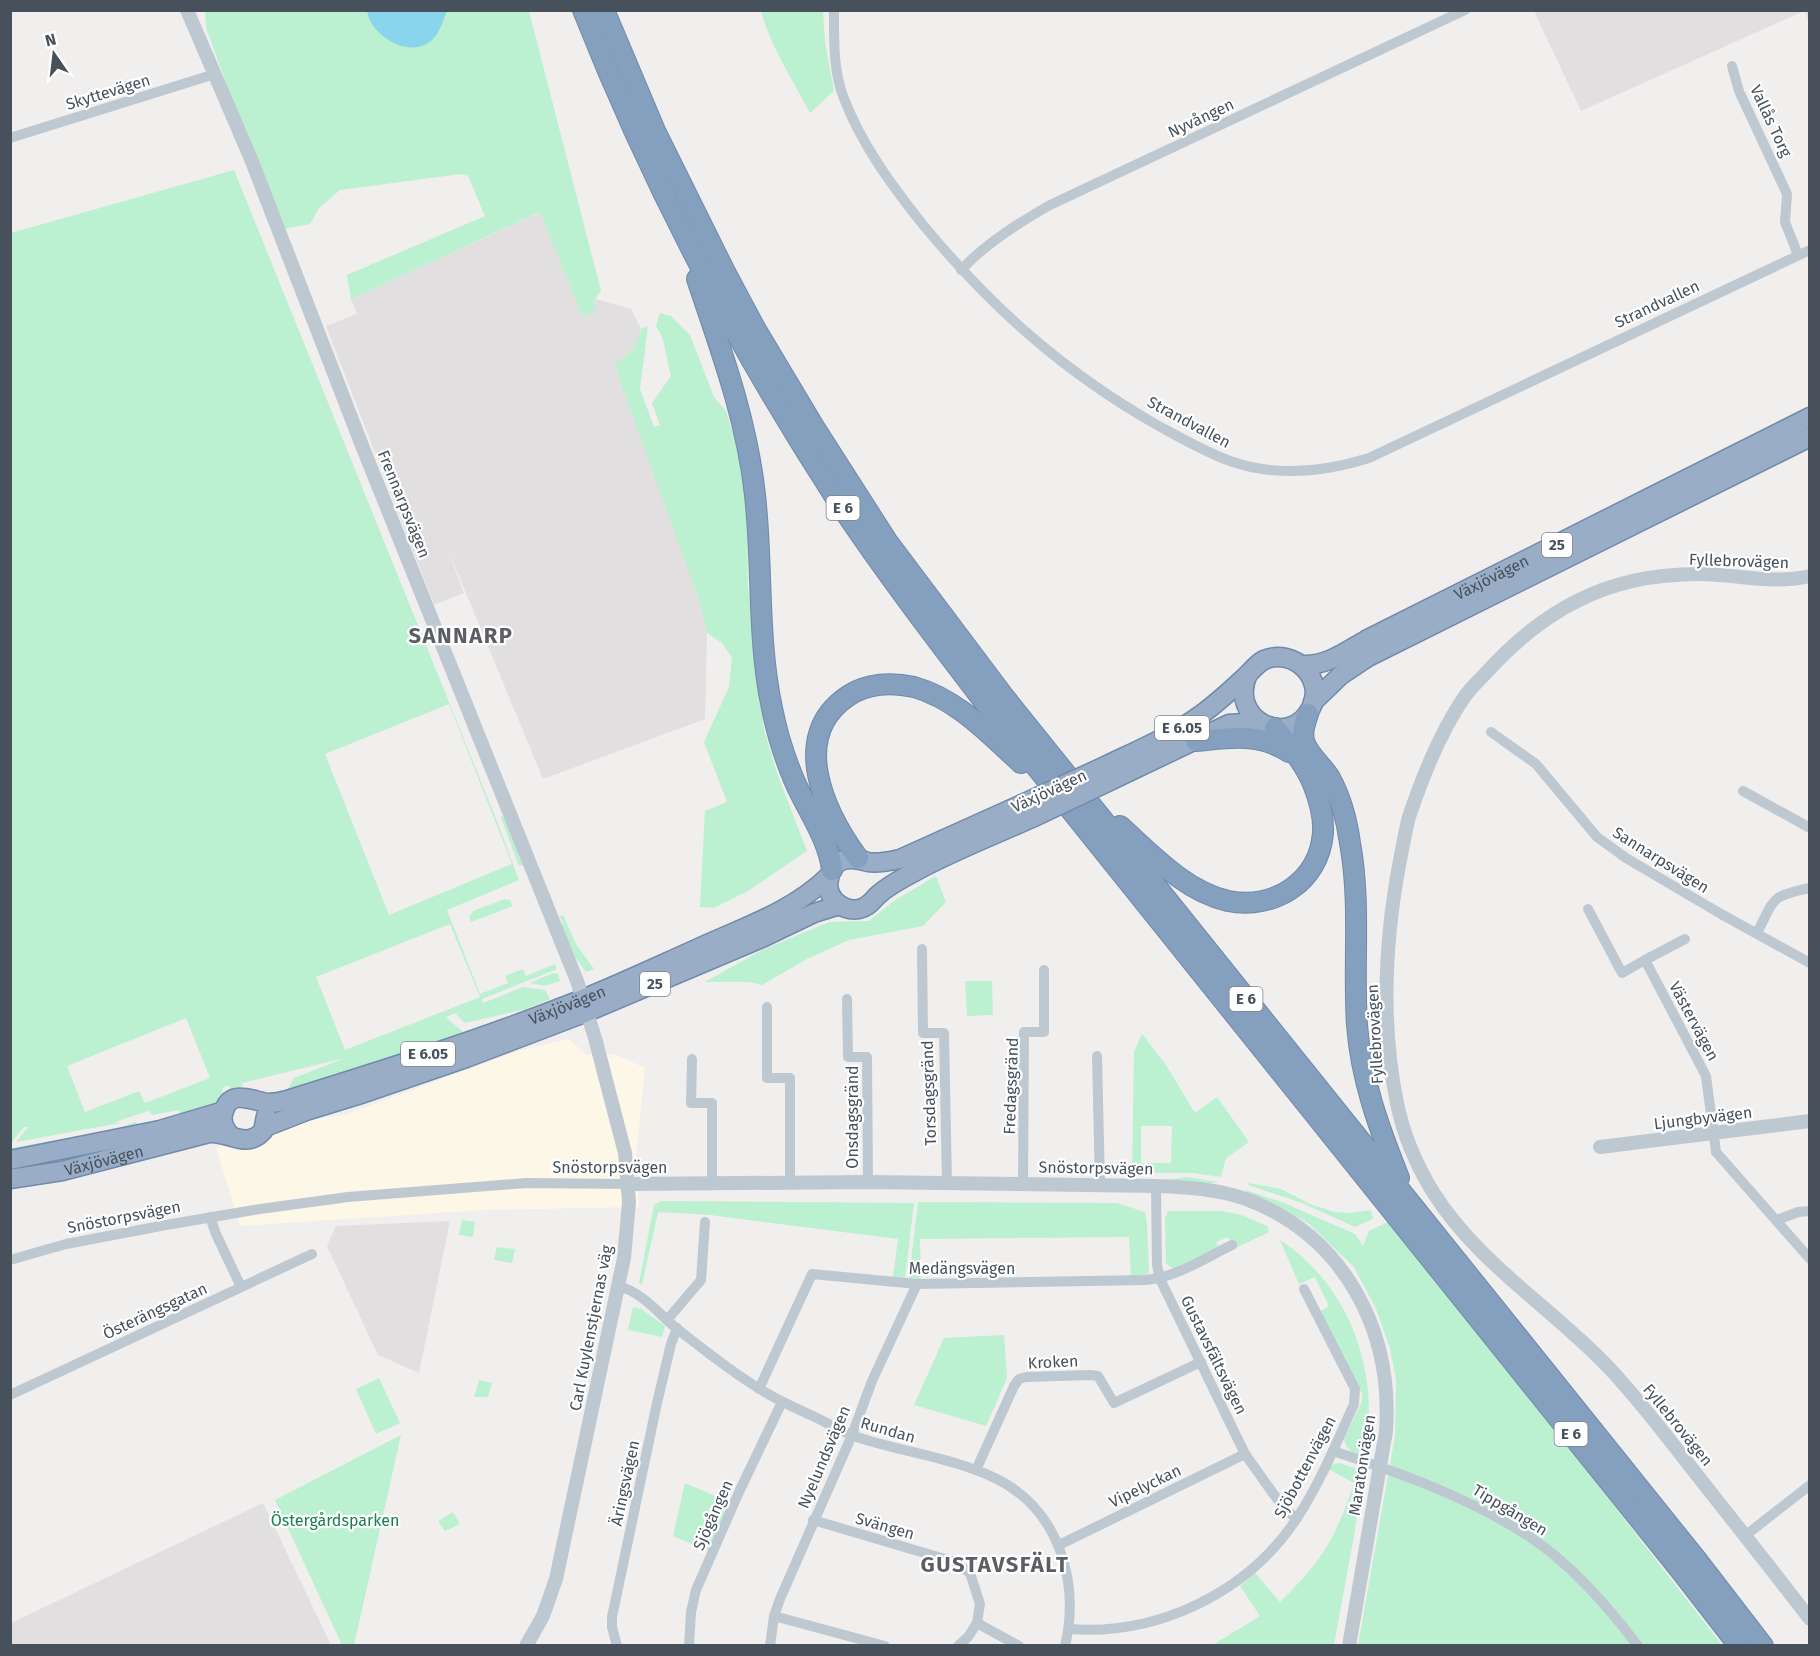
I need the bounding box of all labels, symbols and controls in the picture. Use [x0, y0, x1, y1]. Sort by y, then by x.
north arrow [24, 24, 84, 84]
text: N [43, 29, 58, 50]
street label: Skyttevägen [64, 70, 152, 114]
street label: Vallås Torg [1746, 82, 1796, 161]
street label: Nyvången [1165, 94, 1237, 142]
street label: Strandvallen [1612, 276, 1702, 332]
street label: Strandvallen [1144, 392, 1234, 452]
street label: Frennarpsvägen [374, 447, 434, 561]
road number: E 6 [826, 496, 860, 520]
road number: 25 [1542, 533, 1572, 557]
street label: Växjövägen [1451, 550, 1532, 604]
street label: Fyllebrovägen [1689, 550, 1789, 572]
district label: SANNARP [409, 622, 513, 649]
road number: E 6.05 [1155, 716, 1209, 740]
street label: Växjövägen [1008, 765, 1090, 817]
street label: Sannarpsvägen [1609, 823, 1713, 897]
road number: 25 [640, 972, 670, 996]
street label: Västervägen [1665, 978, 1723, 1064]
street label: Växjövägen [526, 981, 608, 1028]
street label: Fyllebrovägen [1363, 984, 1387, 1084]
road number: E 6 [1230, 987, 1262, 1011]
street label: Fredagsgränd [1000, 1037, 1022, 1135]
street label: Torsdagsgränd [918, 1040, 940, 1146]
road number: E 6.05 [401, 1042, 455, 1066]
street label: Onsdagsgränd [843, 1065, 862, 1169]
street label: Ljungbyvägen [1653, 1103, 1753, 1133]
street label: Växjövägen [62, 1141, 146, 1179]
street label: Snöstorpsvägen [1038, 1157, 1154, 1179]
street label: Snöstorpsvägen [553, 1158, 668, 1177]
street label: Snöstorpsvägen [66, 1197, 182, 1237]
street label: Carl Kuylenstjernas väg [566, 1243, 617, 1413]
street label: Medängsvägen [909, 1259, 1015, 1278]
street label: Österängsgatan [100, 1279, 210, 1343]
street label: Gustavsfältsvägen [1177, 1293, 1251, 1417]
street label: Kroken [1027, 1351, 1079, 1373]
street label: Fyllebrovägen [1639, 1380, 1717, 1470]
street label: Nyelundsvägen [794, 1403, 854, 1511]
street label: Rundan [858, 1413, 918, 1447]
street label: Sjöbottenvägen [1270, 1413, 1340, 1521]
street label: Maratonvägen [1345, 1413, 1379, 1517]
road number: E 6 [1554, 1422, 1588, 1446]
street label: Äringsvägen [607, 1438, 643, 1528]
street label: Vipelyckan [1106, 1460, 1184, 1512]
street label: Sjögången [689, 1477, 737, 1553]
street label: Tippgången [1469, 1480, 1551, 1540]
street label: Svängen [853, 1509, 917, 1543]
park label: Östergårdsparken [271, 1511, 399, 1530]
district label: GUSTAVSFÄLT [921, 1551, 1069, 1578]

